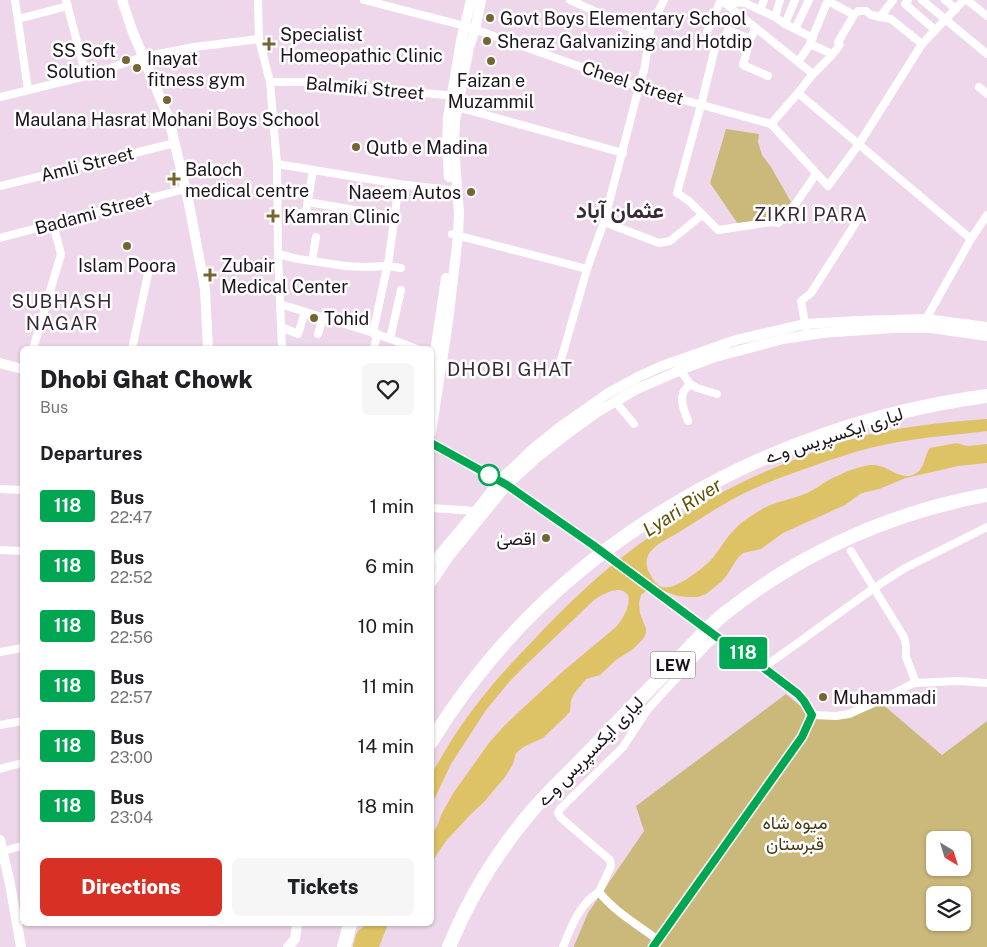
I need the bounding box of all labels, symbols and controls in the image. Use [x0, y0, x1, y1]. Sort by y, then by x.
place label: Govt Boys Elementary School [500, 8, 747, 29]
marker: Govt Boys Elementary School [484, 12, 496, 24]
place label: Specialist Homeopathic Clinic [280, 24, 443, 66]
place label: Sheraz Galvanizing and Hotdip [497, 31, 752, 52]
marker: Sheraz Galvanizing and Hotdip [481, 35, 493, 47]
marker: Specialist Homeopathic Clinic [262, 37, 276, 51]
place label: SS Soft Solution [46, 40, 116, 82]
place label: Inayat fitness gym [147, 48, 245, 90]
marker: SS Soft Solution [120, 54, 132, 66]
marker: Faizan e Muzammil [485, 55, 497, 67]
street label: Cheel Street [580, 57, 686, 109]
marker: Inayat fitness gym [131, 62, 143, 74]
place label: Faizan e Muzammil [448, 70, 534, 112]
street label: Balmiki Street [305, 72, 425, 104]
marker: Maulana Hasrat Mohani Boys School [161, 94, 173, 106]
place label: Maulana Hasrat Mohani Boys School [14, 109, 320, 130]
place label: Qutb e Madina [366, 137, 488, 158]
marker: Qutb e Madina [350, 141, 362, 153]
street label: Amli Street [38, 142, 136, 186]
place label: Baloch medical centre [185, 159, 309, 201]
marker: Baloch medical centre [167, 172, 181, 186]
place label: Naeem Autos [348, 182, 461, 203]
marker: Naeem Autos [465, 186, 477, 198]
street label: Badami Street [32, 187, 154, 239]
district label: عثمان آباد [576, 197, 664, 224]
district label: ZIKRI PARA [754, 203, 868, 225]
place label: Kamran Clinic [284, 206, 400, 227]
marker: Kamran Clinic [266, 209, 280, 223]
marker: Islam Poora [121, 240, 133, 252]
place label: Islam Poora [78, 255, 176, 276]
place label: Zubair Medical Center [221, 255, 348, 297]
marker: Zubair Medical Center [203, 268, 217, 282]
district label: SUBHASH NAGAR [12, 290, 112, 334]
place label: Tohid [324, 308, 369, 329]
marker: Tohid [308, 312, 320, 324]
district label: DHOBI GHAT [447, 358, 573, 380]
button: heart [362, 363, 414, 415]
text: Dhobi Ghat Chowk [40, 365, 253, 393]
text: Bus [40, 398, 68, 417]
street label: لیاری ایکسپریس وے [762, 403, 906, 469]
text: Departures [40, 442, 143, 464]
unlabelled marker [478, 464, 500, 486]
water label: Lyari River [639, 473, 726, 541]
text: Bus [110, 486, 144, 508]
text: 118 [54, 495, 81, 516]
text: 1 min [369, 495, 414, 517]
text: 22:47 [110, 508, 152, 527]
place label: اقصیٰ [496, 528, 536, 550]
marker: اقصیٰ [540, 532, 552, 544]
text: Bus [110, 546, 144, 568]
text: 118 [54, 555, 81, 576]
text: 6 min [365, 555, 414, 577]
text: 22:52 [110, 568, 152, 587]
text: Bus [110, 606, 144, 628]
text: 118 [54, 615, 81, 636]
text: 10 min [358, 615, 414, 637]
text: 22:56 [110, 628, 153, 647]
line badge: 118 [714, 637, 772, 669]
text: 118 [729, 642, 757, 663]
road number: LEW [650, 652, 696, 678]
text: Bus [110, 666, 144, 688]
text: 118 [54, 675, 81, 696]
text: 11 min [362, 675, 414, 697]
place label: Muhammadi [833, 687, 936, 708]
text: 22:57 [110, 688, 153, 707]
marker: Muhammadi [817, 691, 829, 703]
street label: لیاری ایکسپریس وے [532, 692, 649, 812]
text: Bus [110, 726, 144, 748]
text: 118 [54, 735, 81, 756]
text: 14 min [357, 735, 414, 757]
text: 23:00 [110, 748, 153, 767]
text: Bus [110, 786, 144, 808]
text: 118 [54, 795, 81, 816]
text: 18 min [357, 795, 414, 817]
text: 23:04 [110, 808, 153, 827]
park label: میوہ شاہ قبرستان [762, 812, 828, 855]
north arrow [926, 831, 971, 876]
map controls [926, 831, 971, 931]
button: Directions [40, 858, 222, 916]
button: Tickets [232, 858, 414, 916]
button: layers [926, 886, 971, 931]

